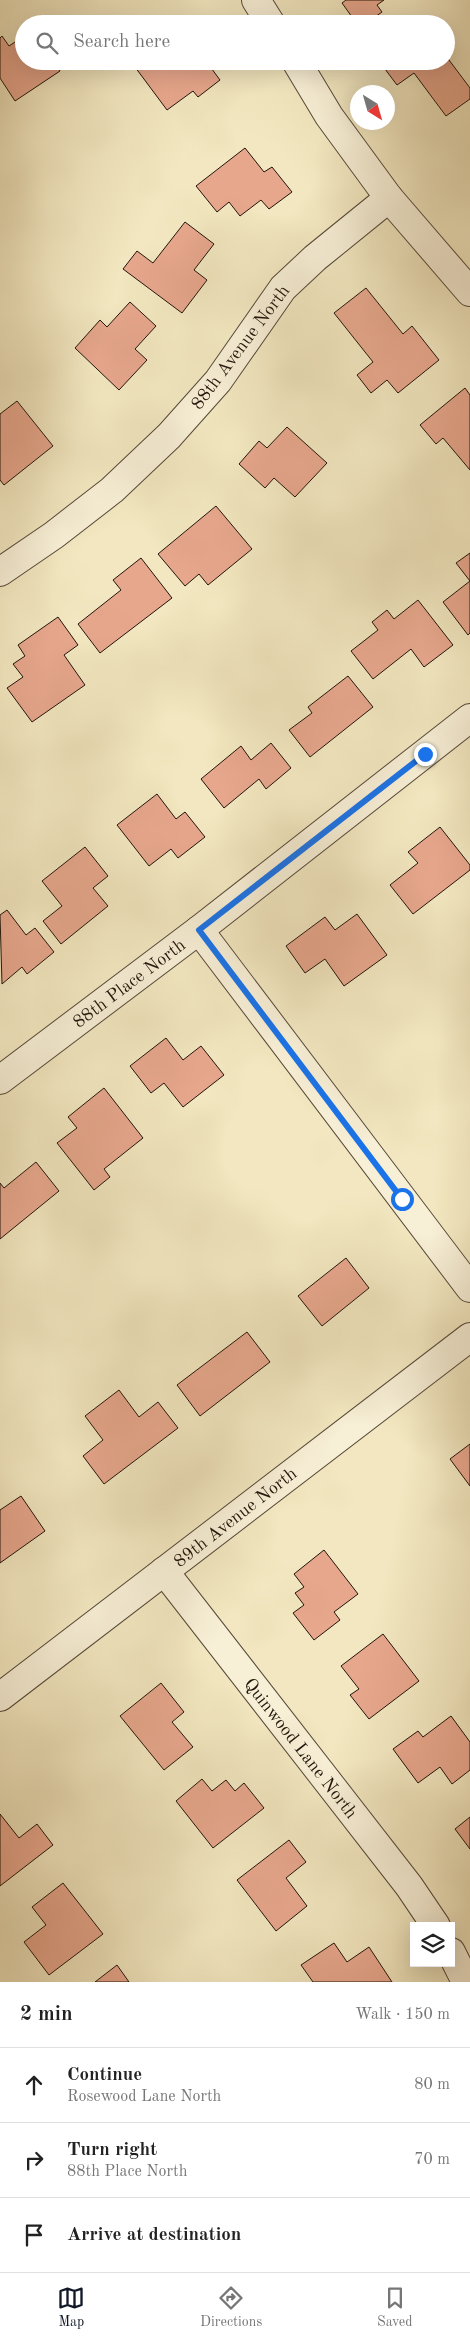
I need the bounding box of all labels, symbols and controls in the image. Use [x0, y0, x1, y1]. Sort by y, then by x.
search box [15, 15, 455, 70]
icon: search [33, 29, 61, 57]
text: Search here [73, 33, 170, 52]
north arrow [350, 85, 395, 130]
street label: 88th Avenue North [188, 282, 293, 413]
route end [414, 743, 437, 766]
street label: 88th Place North [70, 936, 189, 1032]
route start [391, 1188, 414, 1211]
street label: 89th Avenue North [171, 1464, 301, 1571]
street label: Quinwood Lane North [240, 1675, 361, 1822]
map controls [410, 1922, 455, 1967]
button: layers [410, 1922, 455, 1967]
text: 2 min [20, 2004, 73, 2025]
text: Walk · 150 m [355, 2007, 450, 2023]
text: Continue [67, 2066, 142, 2085]
icon: ahead [20, 2071, 48, 2099]
text: 80 m [414, 2077, 450, 2093]
text: Rosewood Lane North [67, 2089, 221, 2105]
text: Turn right [67, 2141, 157, 2160]
icon: right [20, 2146, 48, 2174]
text: 70 m [414, 2152, 450, 2168]
text: 88th Place North [67, 2164, 187, 2180]
icon: arrive [20, 2221, 48, 2249]
text: Arrive at destination [67, 2226, 241, 2245]
tab: Map [57, 2284, 85, 2331]
tab: Directions [200, 2284, 262, 2331]
tab: Saved [377, 2284, 413, 2331]

